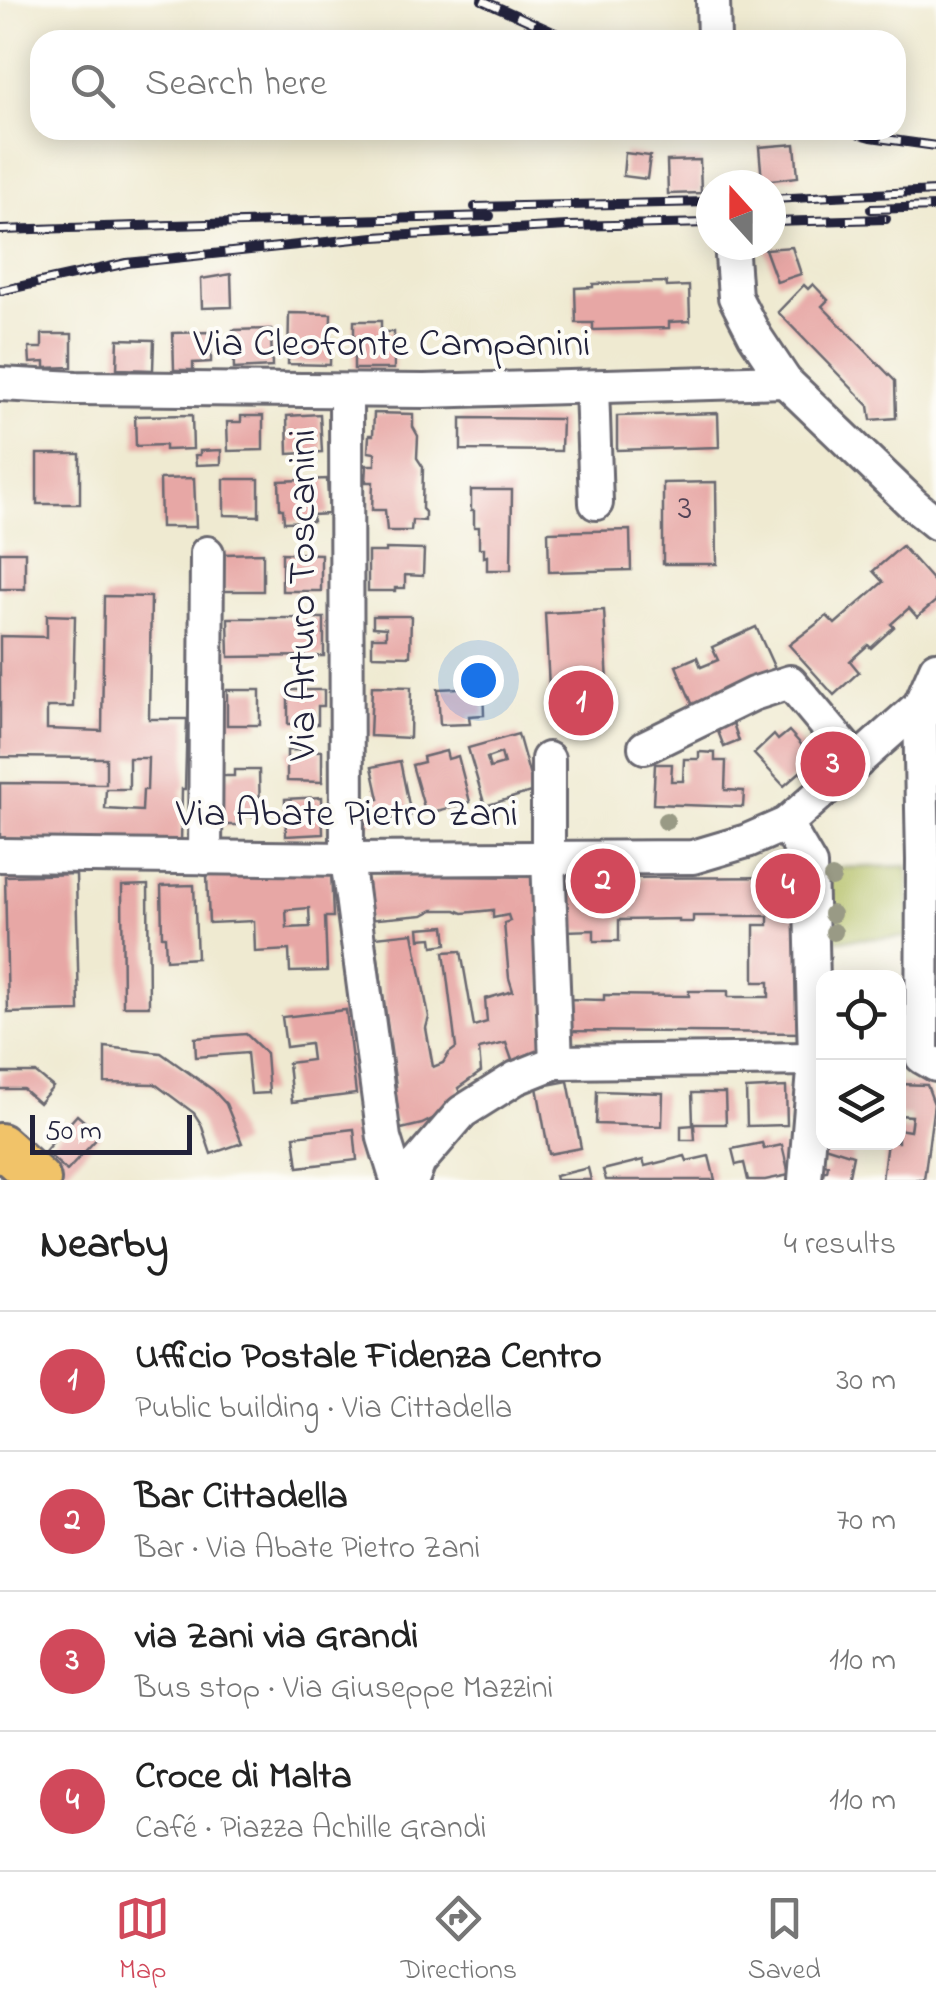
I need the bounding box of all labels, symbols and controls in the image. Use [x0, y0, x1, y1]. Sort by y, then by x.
search box [30, 30, 906, 140]
text: Search here [145, 57, 327, 113]
icon: search [65, 58, 120, 113]
north arrow [696, 170, 786, 260]
street label: Via Cleofonte Campanini [193, 316, 590, 375]
street label: Via Arturo Toscanini [275, 429, 334, 762]
house number: 3 [678, 484, 692, 535]
your location [453, 655, 504, 706]
pin: 1 [548, 666, 614, 740]
pin: 3 [800, 726, 866, 802]
street label: Via Abate Pietro Zani [175, 786, 518, 845]
pin: 2 [570, 844, 636, 918]
pin: 4 [756, 848, 820, 924]
map controls [816, 970, 906, 1150]
button: locate [816, 970, 906, 1060]
button: layers [816, 1060, 906, 1150]
scale bar [30, 1110, 192, 1154]
text: 50 m [45, 1112, 102, 1153]
text: Nearby [40, 1215, 168, 1276]
text: 4 results [784, 1222, 896, 1269]
text: Ufficio Postale Fidenza Centro [135, 1330, 602, 1386]
text: 1 [67, 1358, 78, 1405]
text: 30 m [836, 1358, 896, 1405]
text: Public building · Via Cittadella [135, 1386, 512, 1433]
text: Bar Cittadella [135, 1470, 348, 1526]
text: 2 [65, 1498, 80, 1545]
text: 70 m [836, 1498, 896, 1545]
text: Bar · Via Abate Pietro Zani [135, 1526, 480, 1573]
text: via Zani via Grandi [135, 1610, 418, 1666]
text: 3 [66, 1638, 79, 1685]
text: 110 m [829, 1638, 896, 1685]
text: Bus stop · Via Giuseppe Mazzini [135, 1666, 553, 1713]
text: Croce di Malta [135, 1750, 352, 1806]
text: 4 [66, 1778, 79, 1825]
text: 110 m [829, 1778, 896, 1825]
text: Café · Piazza Achille Grandi [135, 1806, 486, 1853]
tab: Map [115, 1891, 170, 1992]
tab: Directions [401, 1891, 517, 1992]
tab: Saved [748, 1891, 821, 1992]

